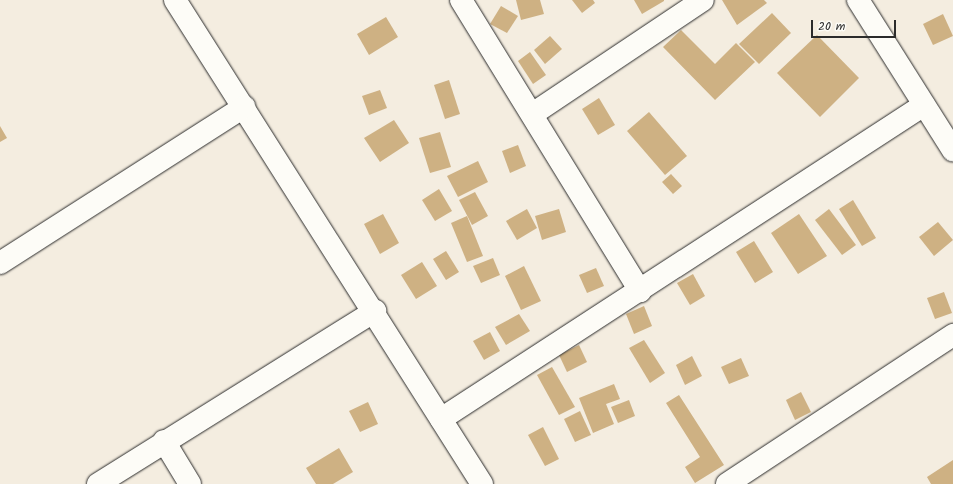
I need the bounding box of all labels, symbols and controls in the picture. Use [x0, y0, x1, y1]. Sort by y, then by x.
scale bar [813, 12, 898, 38]
text: 20 m [818, 17, 845, 36]

